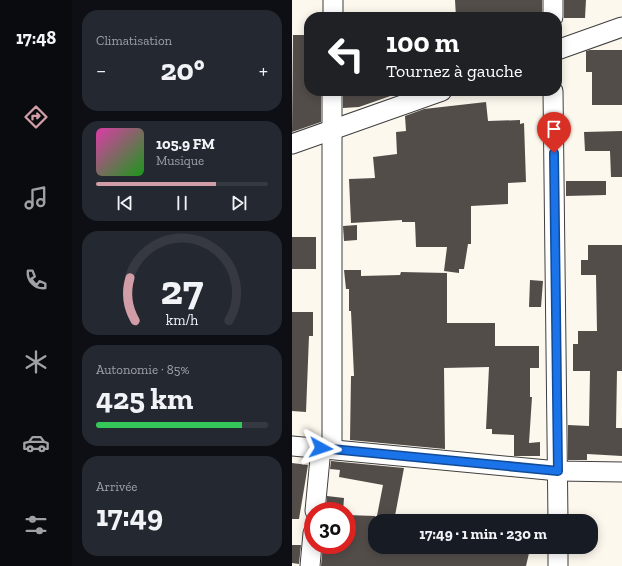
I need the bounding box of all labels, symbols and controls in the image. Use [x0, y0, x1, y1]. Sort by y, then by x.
text: 100 m [386, 26, 459, 59]
text: 17:48 [16, 27, 56, 49]
icon: left [320, 28, 372, 80]
text: Climatisation [96, 33, 172, 48]
text: 20° [160, 52, 205, 88]
text: − [96, 57, 106, 84]
text: + [259, 57, 268, 84]
text: Tournez à gauche [386, 60, 522, 82]
icon: directions [22, 103, 50, 131]
pin [537, 112, 571, 153]
icon: arrive [543, 118, 565, 140]
text: 105.9 FM [156, 135, 215, 153]
text: Musique [156, 153, 204, 168]
icon: music [22, 184, 50, 212]
icon: previous [114, 192, 136, 214]
icon: pause [171, 192, 193, 214]
icon: next [228, 192, 250, 214]
text: 27 [161, 265, 204, 315]
icon: phone [22, 266, 50, 294]
text: km/h [166, 312, 198, 329]
icon: climate [22, 348, 50, 376]
text: Autonomie · 85% [96, 362, 189, 377]
text: 425 km [96, 381, 193, 417]
position arrow [300, 427, 342, 469]
icon: car [22, 429, 50, 457]
text: Arrivée [96, 479, 137, 494]
text: 17:49 [96, 498, 163, 534]
speed limit sign: 30 [304, 502, 356, 554]
icon: filters [22, 511, 50, 539]
text: 17:49 · 1 min · 230 m [419, 525, 547, 543]

